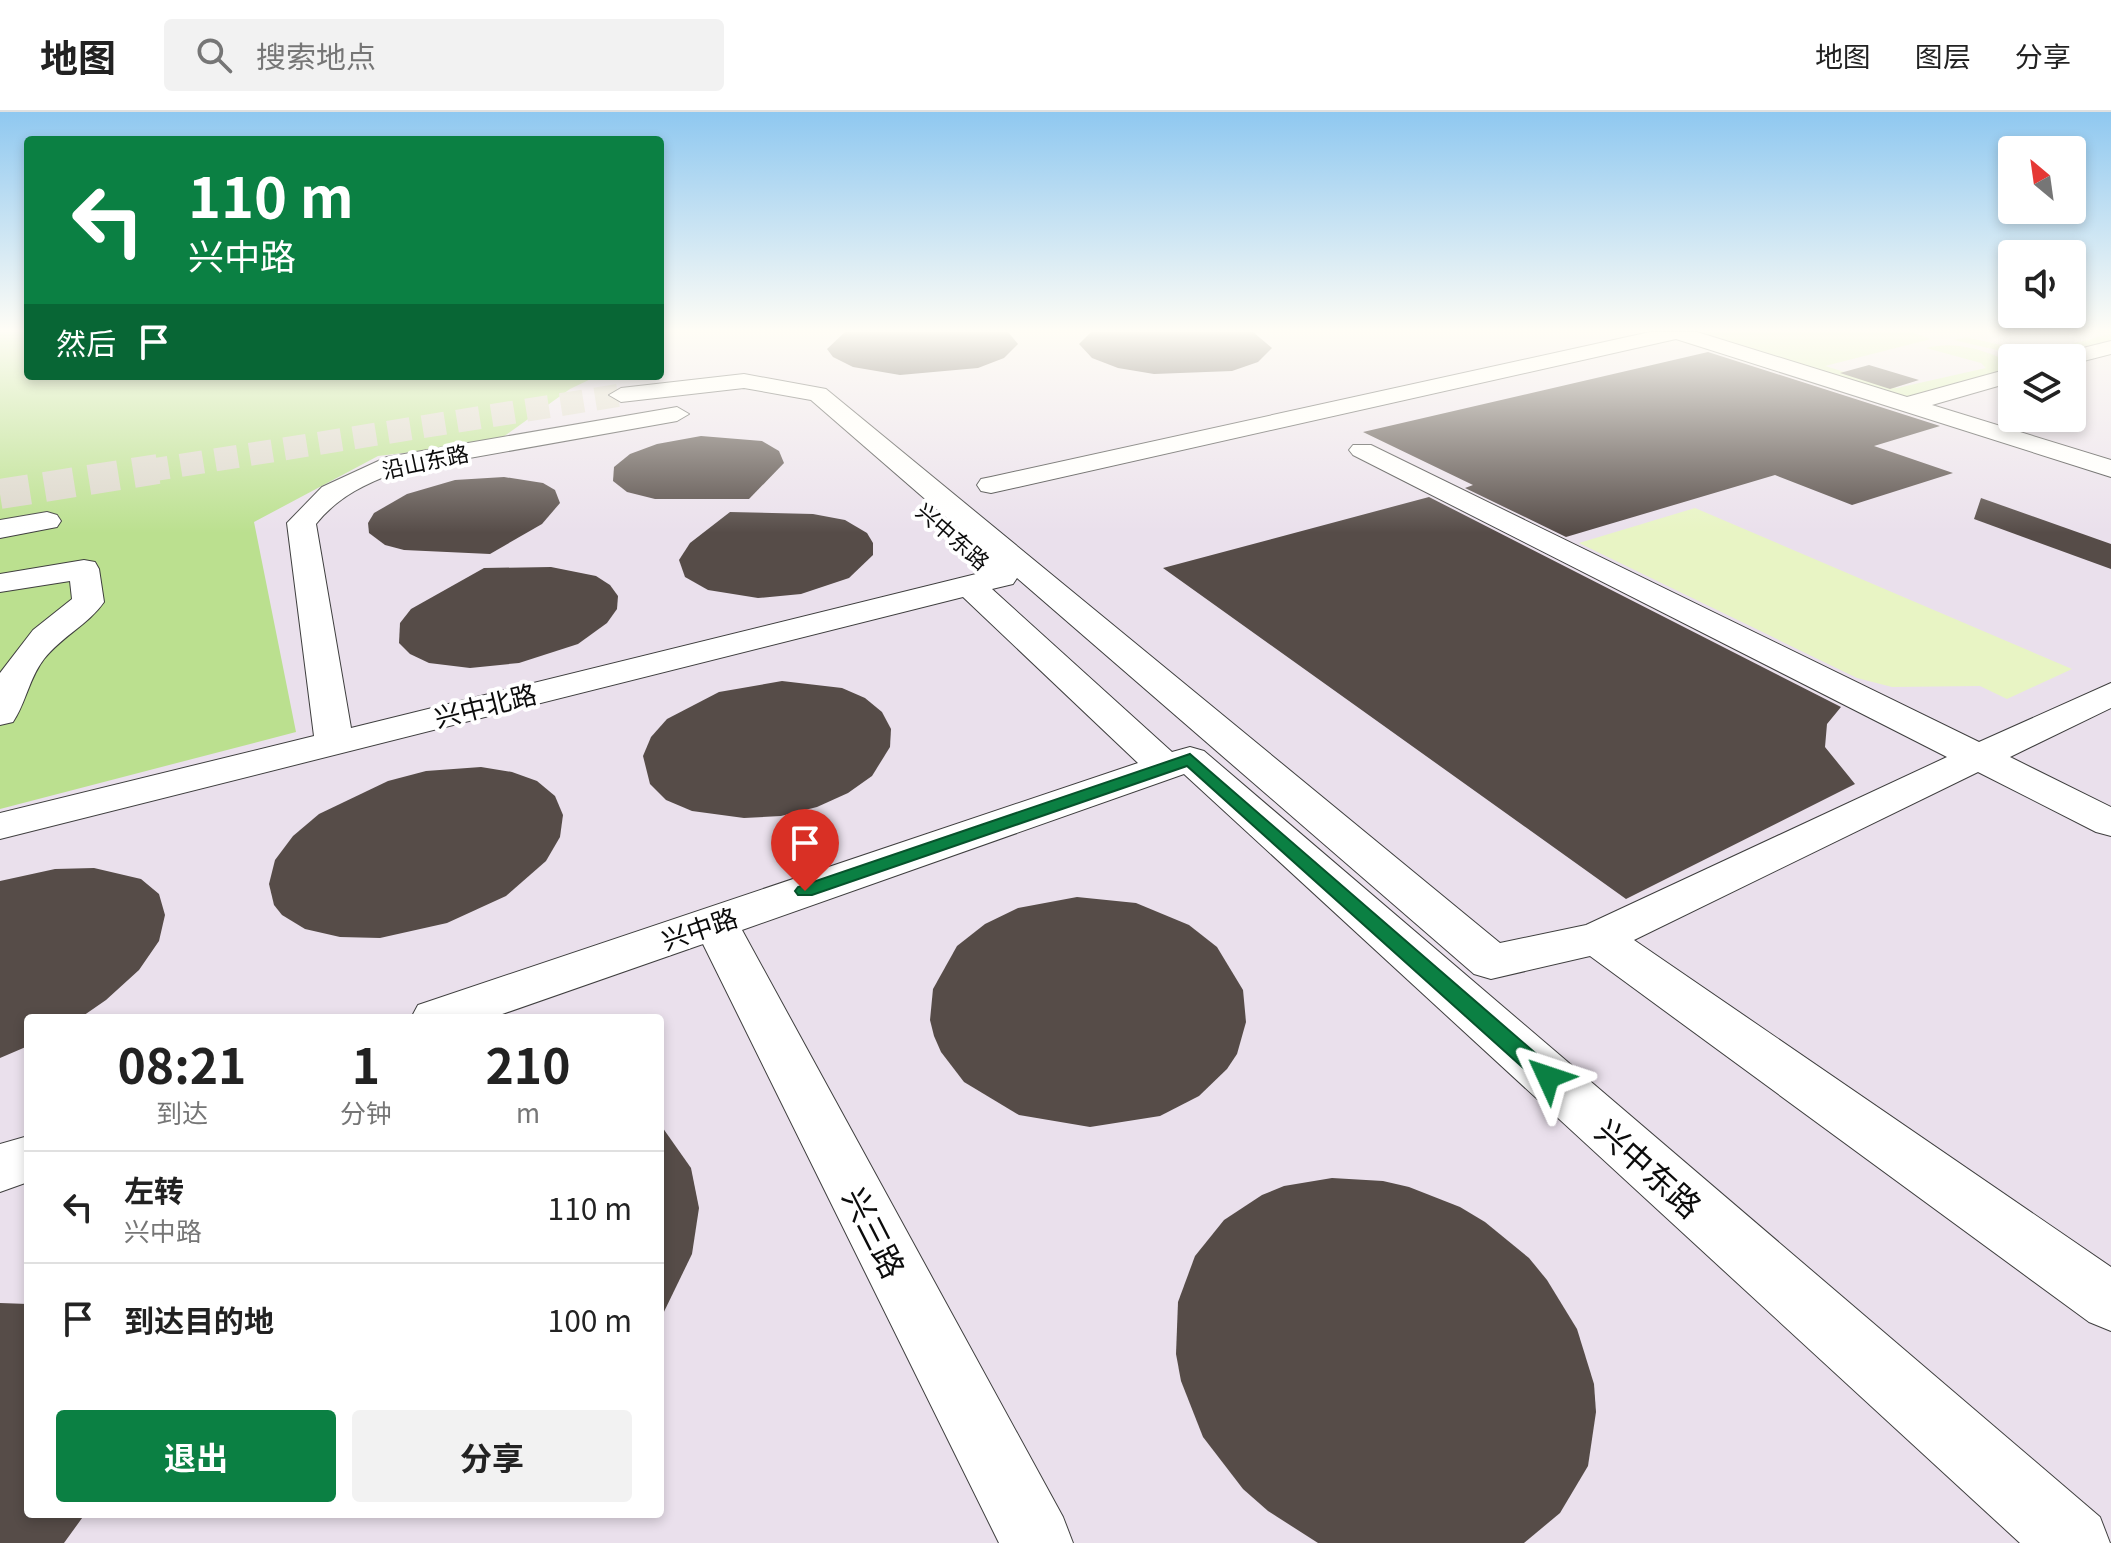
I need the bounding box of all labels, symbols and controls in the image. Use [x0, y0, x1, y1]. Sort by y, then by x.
search box [164, 19, 724, 91]
text: 地图 [40, 28, 116, 83]
icon: search [192, 33, 236, 77]
text: 搜索地点 [256, 33, 376, 77]
text: 地图 [1815, 35, 1871, 75]
text: 图层 [1915, 35, 1971, 75]
text: 分享 [2015, 35, 2071, 75]
north arrow [1998, 136, 2086, 224]
map controls [1998, 136, 2086, 432]
text: 110 m [188, 153, 354, 234]
icon: left [56, 168, 160, 272]
text: 兴中路 [188, 228, 296, 280]
button: sound [1998, 240, 2086, 328]
text: 然后 [56, 320, 116, 364]
icon: arrive [132, 320, 176, 364]
button: layers [1998, 344, 2086, 432]
street label: 沿山东路 [379, 435, 471, 485]
street label: 兴中东路 [910, 494, 998, 576]
street label: 兴中北路 [430, 673, 540, 735]
pin [771, 809, 839, 891]
icon: arrive [783, 821, 827, 865]
street label: 兴中路 [656, 897, 742, 957]
text: 08:21 [118, 1028, 246, 1098]
text: 1 [352, 1028, 380, 1098]
text: 210 [486, 1028, 570, 1098]
position arrow [1506, 1035, 1590, 1119]
text: 到达 [156, 1093, 208, 1130]
text: 分钟 [340, 1093, 392, 1130]
text: m [516, 1093, 540, 1130]
street label: 兴中东路 [1587, 1107, 1713, 1227]
text: 左转 [124, 1167, 184, 1211]
street label: 兴三路 [834, 1179, 918, 1285]
icon: left [56, 1185, 100, 1229]
text: 110 m [548, 1185, 632, 1229]
text: 兴中路 [124, 1211, 202, 1248]
icon: arrive [56, 1297, 100, 1341]
text: 到达目的地 [124, 1297, 274, 1341]
text: 100 m [548, 1297, 632, 1341]
button: 退出 [56, 1410, 336, 1502]
button: 分享 [352, 1410, 632, 1502]

